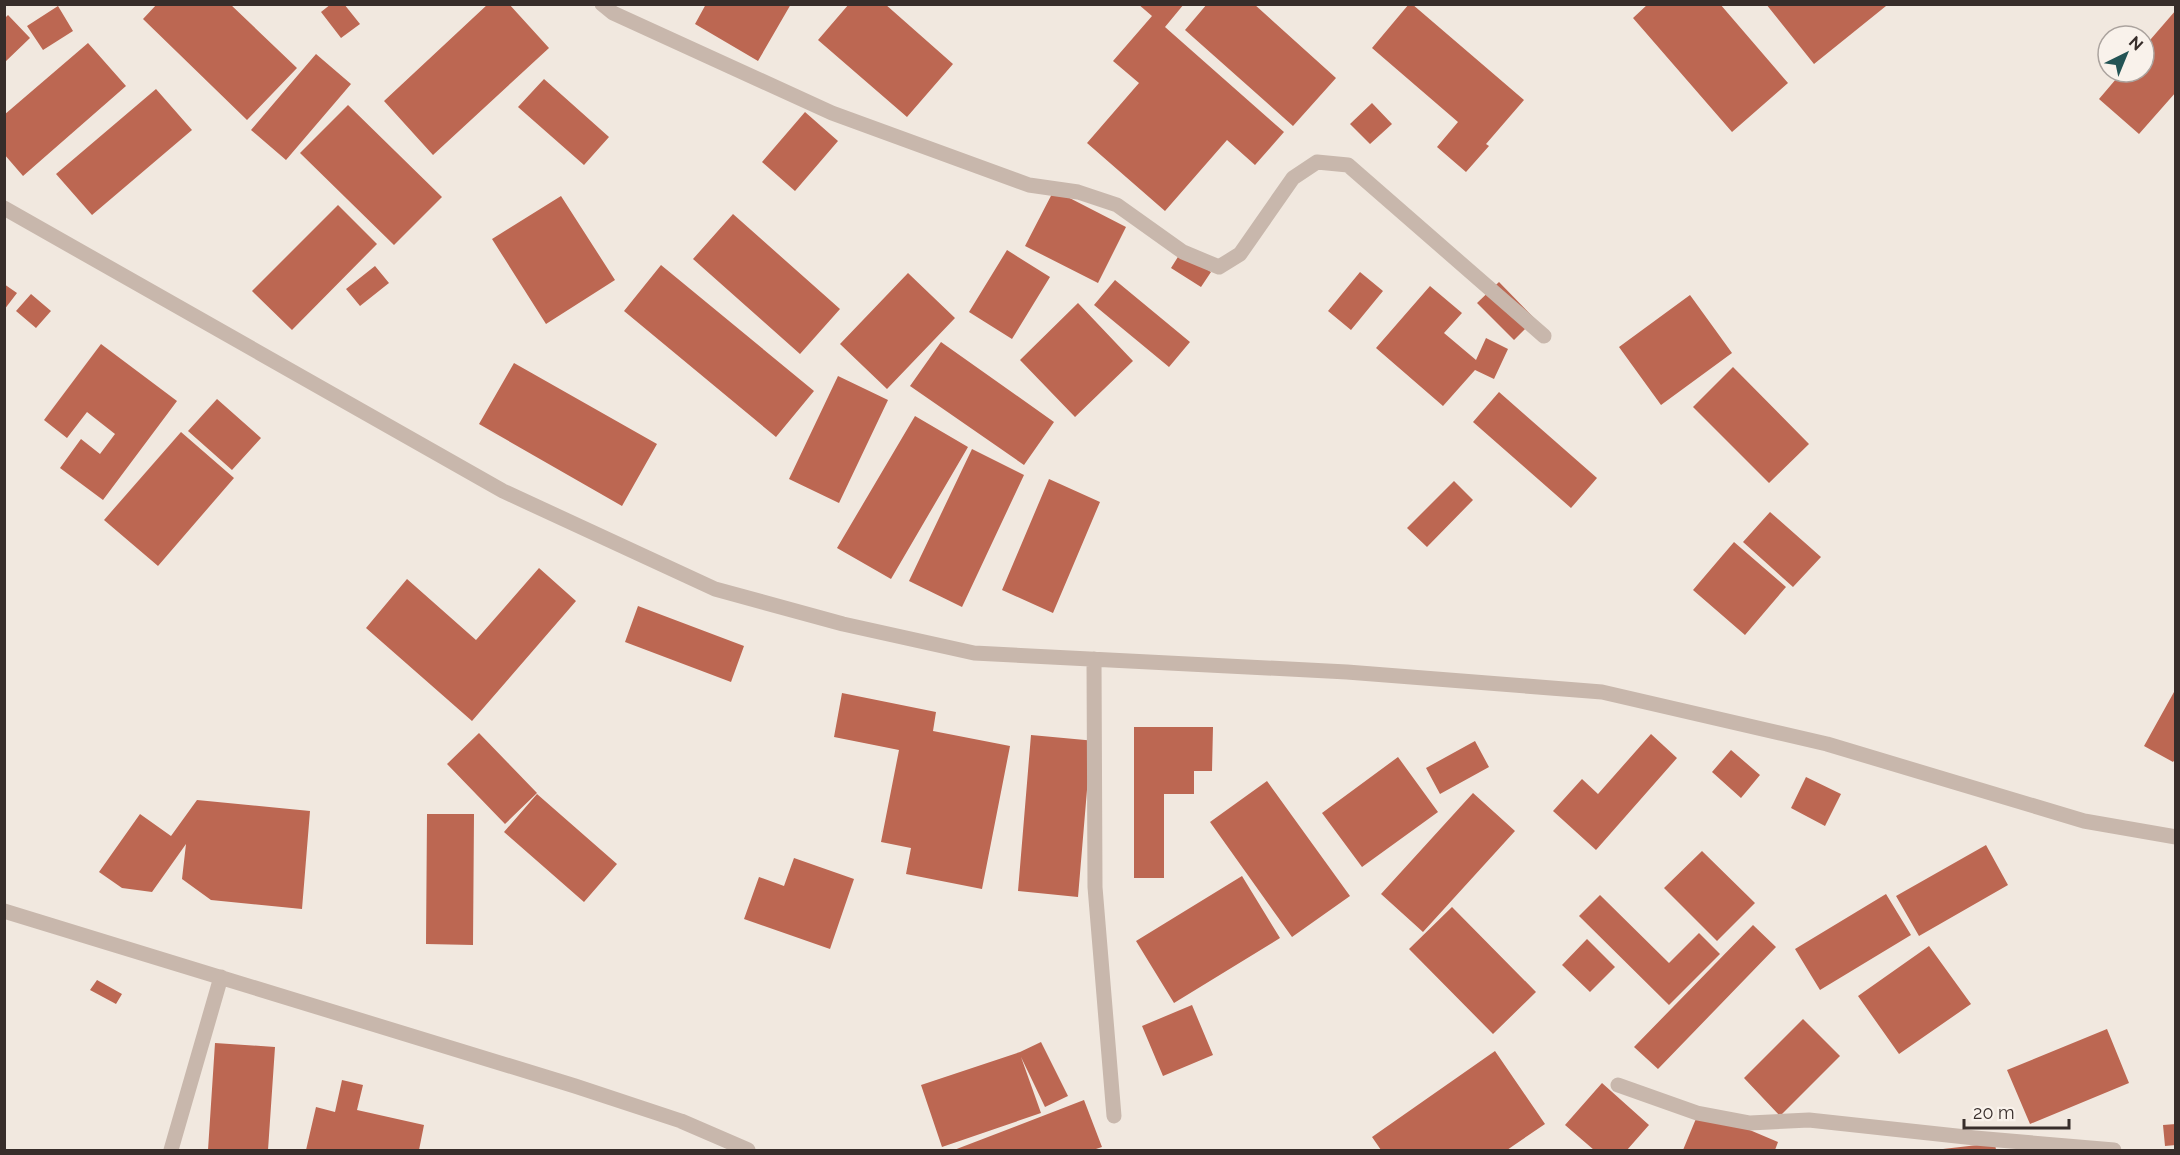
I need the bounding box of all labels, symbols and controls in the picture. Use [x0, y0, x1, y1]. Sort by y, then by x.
north arrow [2096, 24, 2156, 84]
text: N [2125, 32, 2147, 55]
scale bar [1964, 1092, 2069, 1130]
text: 20 m [1973, 1102, 2015, 1123]

